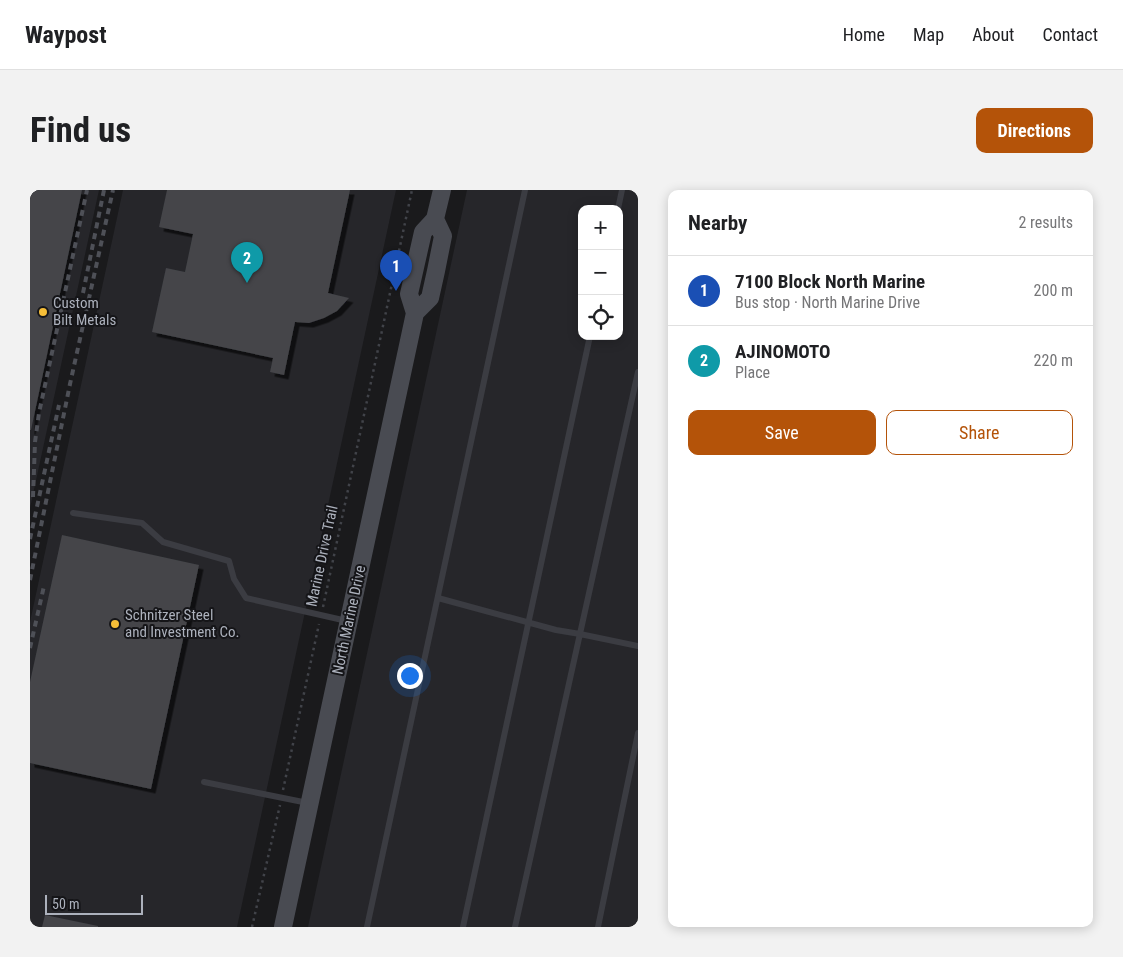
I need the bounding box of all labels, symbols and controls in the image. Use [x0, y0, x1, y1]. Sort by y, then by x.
text: Waypost [25, 21, 107, 49]
text: Home [843, 24, 885, 45]
text: Map [913, 24, 944, 45]
text: About [972, 24, 1014, 45]
text: Contact [1042, 24, 1098, 45]
button: Directions [976, 108, 1093, 153]
text: Find us [30, 110, 131, 151]
map controls [578, 205, 623, 340]
button: + [578, 205, 623, 250]
text: Nearby [688, 211, 747, 235]
text: 2 results [1018, 213, 1073, 232]
pin: 2 [231, 242, 263, 283]
pin: 1 [380, 250, 412, 291]
button: − [578, 250, 623, 295]
text: 7100 Block North Marine [735, 270, 925, 293]
text: 1 [700, 281, 708, 300]
text: 200 m [1034, 281, 1073, 300]
text: Bus stop · North Marine Drive [735, 293, 920, 312]
place label: Custom Bilt Metals [53, 294, 116, 329]
button: locate [578, 295, 623, 340]
marker: Custom Bilt Metals [37, 306, 49, 318]
text: AJINOMOTO [735, 340, 831, 363]
text: 2 [700, 351, 708, 370]
text: 220 m [1034, 351, 1073, 370]
text: Place [735, 363, 770, 382]
button: Save [688, 410, 876, 455]
button: Share [886, 410, 1073, 455]
street label: Marine Drive Trail [302, 504, 342, 608]
street label: North Marine Drive [329, 564, 369, 676]
place label: Schnitzer Steel and Investment Co. [125, 606, 239, 641]
marker: Schnitzer Steel and Investment Co. [109, 618, 121, 630]
your location [397, 663, 423, 689]
scale bar [45, 892, 142, 915]
text: 50 m [52, 896, 80, 912]

